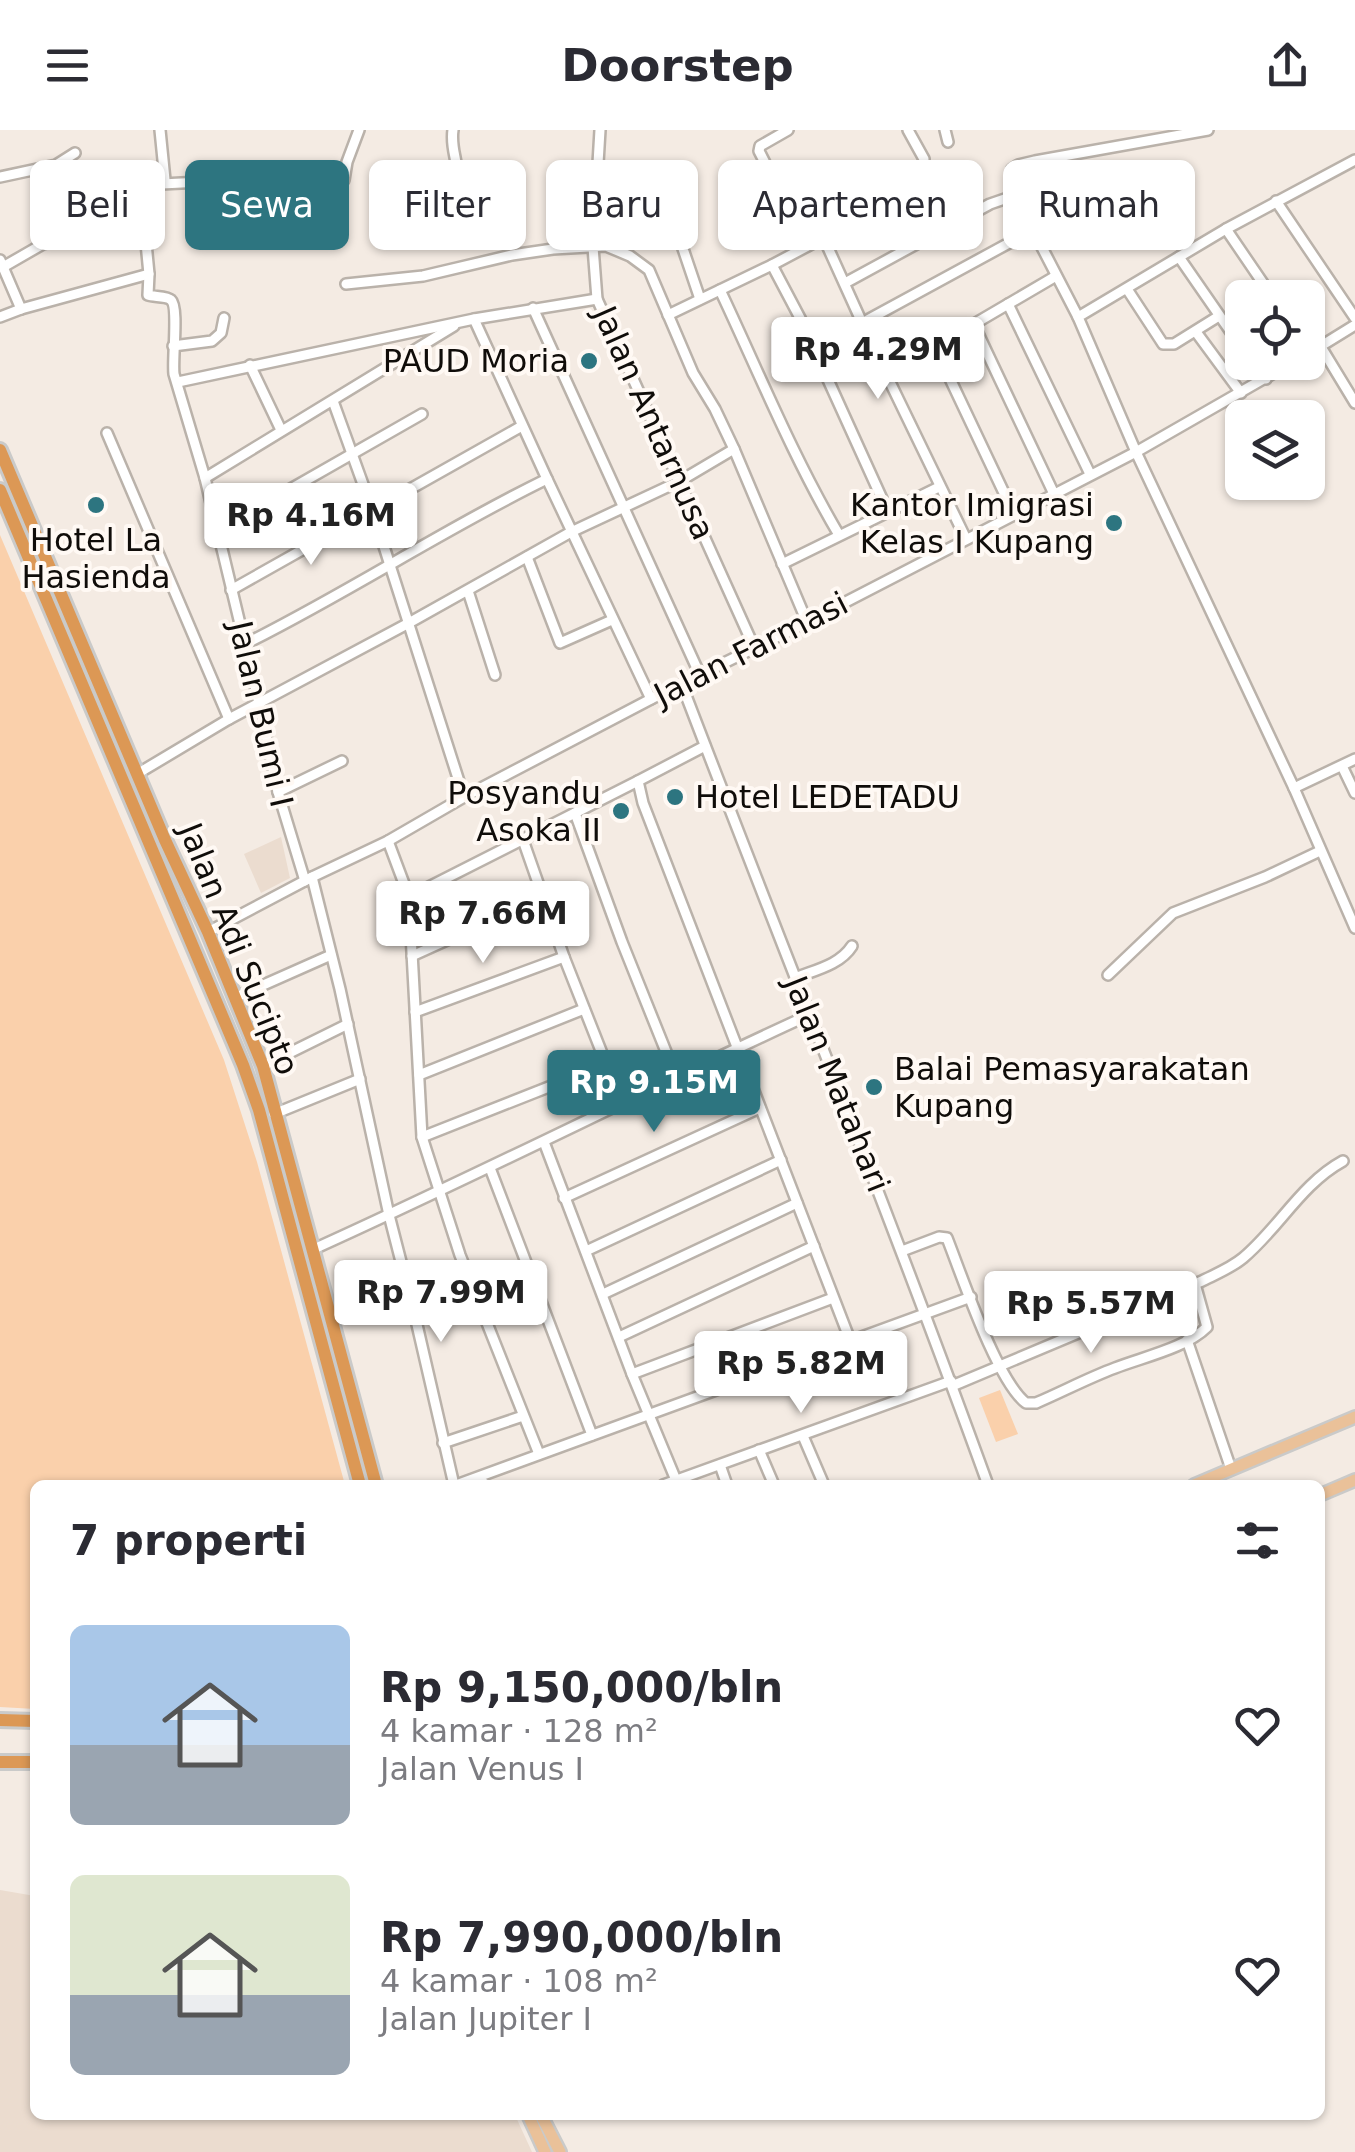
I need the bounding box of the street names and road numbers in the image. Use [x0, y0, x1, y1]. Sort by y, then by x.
street label: Jalan Antarnusa [585, 298, 723, 546]
street label: Jalan Farmasi [646, 584, 854, 715]
street label: Jalan Bumi I [221, 615, 301, 811]
street label: Jalan Adi Sucipto [170, 816, 307, 1080]
street label: Jalan Matahari [776, 969, 898, 1197]

